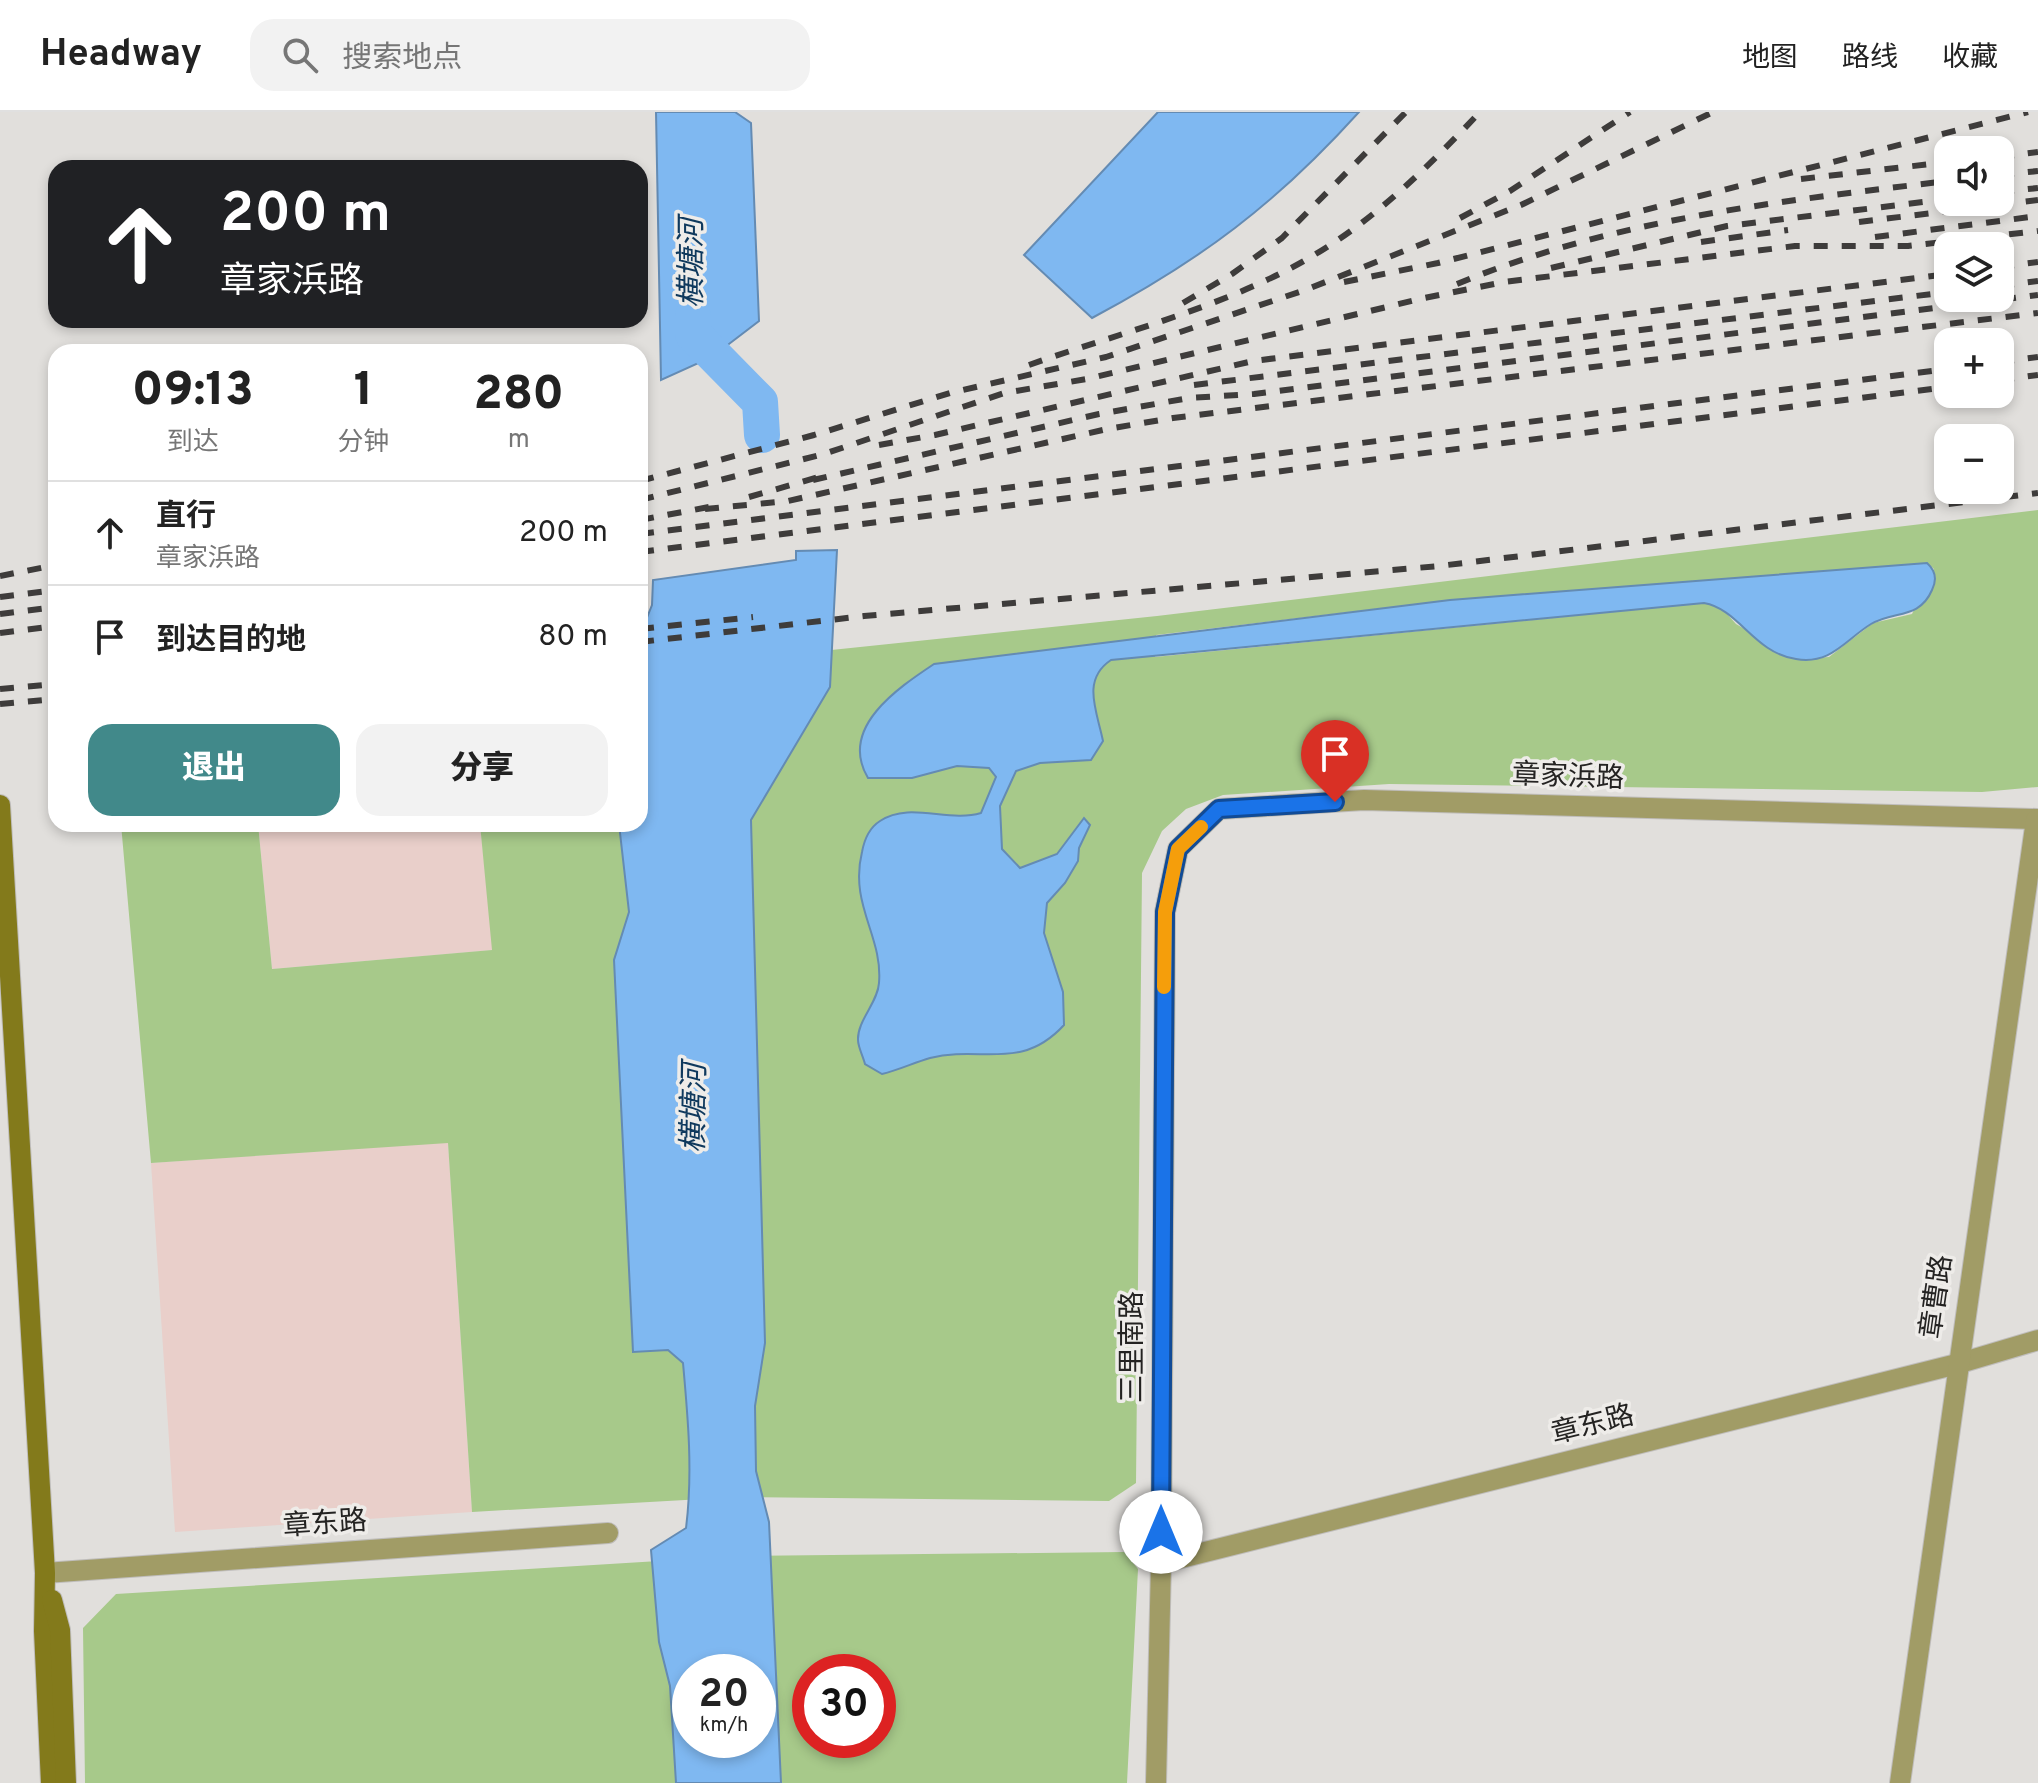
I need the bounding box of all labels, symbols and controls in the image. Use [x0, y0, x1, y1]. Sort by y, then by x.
search box [250, 19, 810, 91]
text: Headway [40, 31, 202, 80]
icon: search [278, 33, 322, 77]
text: 搜索地点 [342, 41, 462, 78]
text: 地图 [1742, 41, 1798, 77]
text: 路线 [1842, 41, 1898, 77]
text: 收藏 [1942, 41, 1998, 77]
map controls [1934, 136, 2014, 504]
button: sound [1934, 136, 2014, 216]
text: 200 m [220, 181, 391, 251]
icon: ahead [88, 192, 192, 296]
water label: 横塘河 [675, 213, 712, 308]
button: layers [1934, 232, 2014, 312]
text: 章家浜路 [220, 260, 364, 306]
button: + [1934, 328, 2014, 408]
text: 09:13 [132, 362, 254, 422]
text: 1 [354, 362, 373, 422]
text: 280 [473, 366, 564, 426]
text: m [508, 424, 530, 457]
button: − [1934, 424, 2014, 504]
text: 到达 [167, 427, 219, 460]
text: 分钟 [338, 427, 390, 460]
text: 直行 [156, 499, 216, 536]
icon: ahead [88, 511, 132, 555]
text: 200 m [519, 515, 608, 552]
text: 章家浜路 [156, 543, 260, 576]
icon: arrive [88, 615, 132, 659]
text: 80 m [538, 619, 608, 656]
text: 到达目的地 [156, 623, 306, 660]
pin [1301, 720, 1369, 802]
button: 退出 [88, 724, 340, 816]
button: 分享 [356, 724, 608, 816]
icon: arrive [1313, 732, 1357, 776]
street label: 章家浜路 [1511, 758, 1625, 798]
water label: 横塘河 [677, 1058, 715, 1153]
street label: 章曹路 [1914, 1253, 1962, 1341]
street label: 三里南路 [1116, 1291, 1152, 1403]
street label: 章东路 [1548, 1398, 1638, 1454]
position arrow [1119, 1490, 1203, 1574]
street label: 章东路 [282, 1504, 368, 1546]
speed limit sign: 30 [792, 1654, 896, 1758]
text: 20 [699, 1671, 749, 1721]
text: km/h [700, 1713, 748, 1739]

